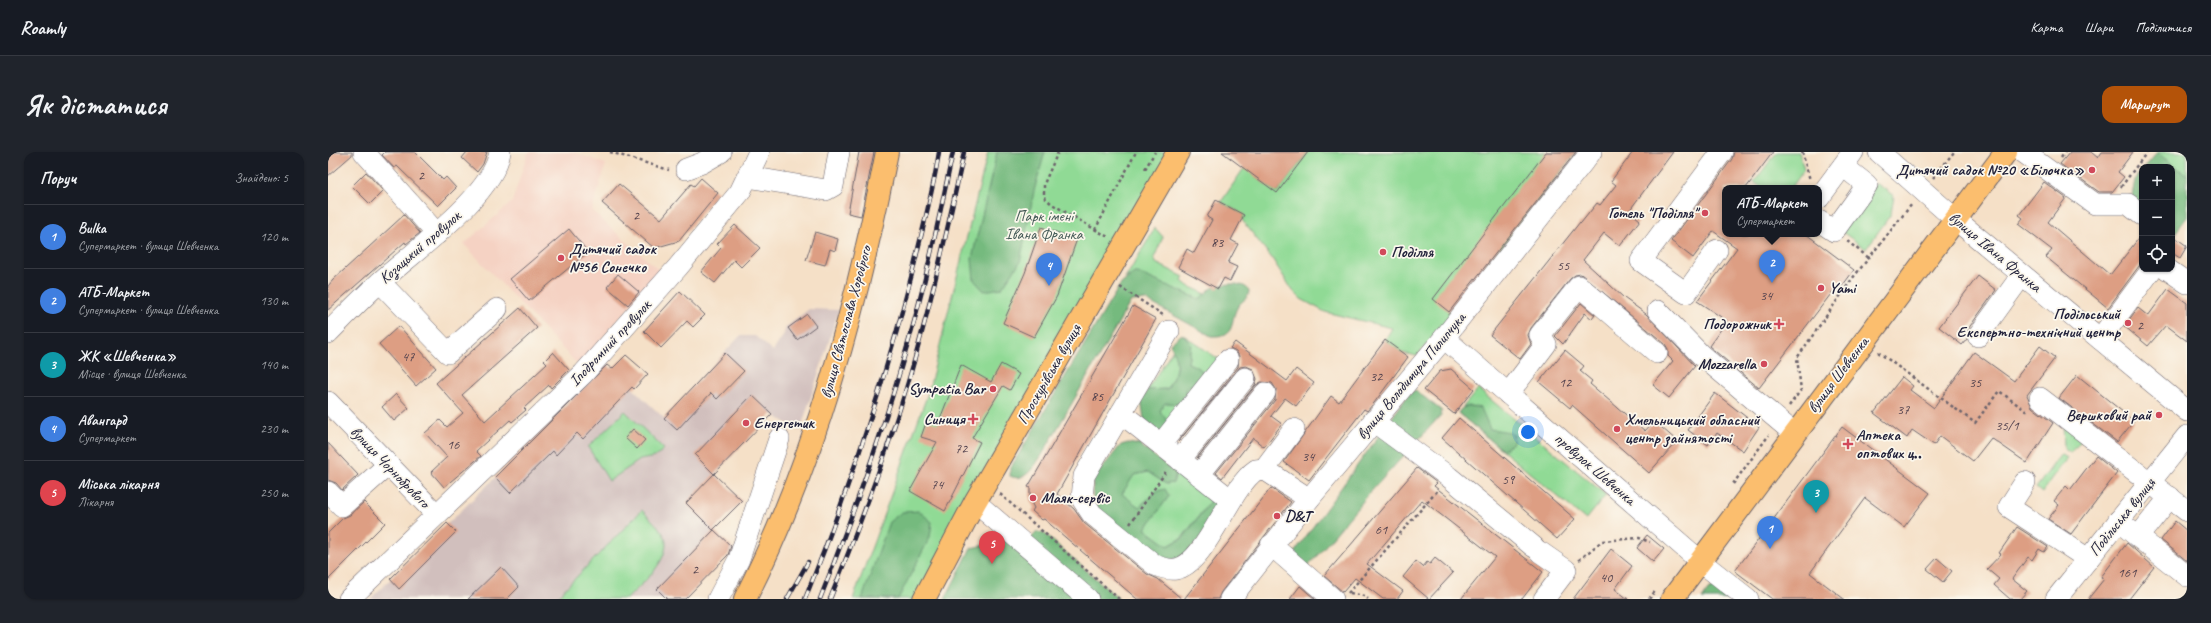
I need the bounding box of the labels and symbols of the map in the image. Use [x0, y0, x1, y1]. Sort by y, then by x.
place label: Дитячий садок №20 «Білочка» [1896, 160, 2085, 180]
marker: Дитячий садок №20 «Білочка» [2087, 165, 2097, 175]
house number: 2 [418, 167, 426, 184]
place label: Готель "Поділля" [1608, 203, 1701, 223]
street label: Козацький провулок [375, 205, 466, 288]
park label: Парк імені Івана Франка [1005, 206, 1084, 244]
house number: 2 [633, 207, 641, 224]
street label: вулиця Івана Франка [1944, 207, 2046, 297]
marker: Готель "Поділля" [1700, 208, 1710, 218]
house number: 83 [1211, 234, 1225, 251]
place label: Дитячий садок №56 Сонечко [569, 239, 657, 277]
street label: вулиця Святослава Хороброго [816, 241, 877, 400]
place label: Поділля [1391, 242, 1434, 262]
marker: Поділля [1378, 247, 1388, 257]
pin: 2 [1759, 250, 1785, 283]
marker: Дитячий садок №56 Сонечко [556, 253, 566, 263]
pin: 4 [1036, 253, 1062, 286]
house number: 55 [1557, 257, 1570, 274]
place label: Yami [1829, 278, 1857, 298]
marker: Yami [1816, 283, 1826, 293]
house number: 34 [1760, 287, 1774, 304]
street label: Іподромний провулок [565, 295, 656, 390]
place label: Подільський Експертно-технічний центр [1957, 304, 2121, 342]
street label: вулиця Володимира Пилипчука [1352, 307, 1471, 444]
place label: Подорожник [1703, 314, 1773, 334]
house number: 2 [2137, 317, 2145, 334]
marker: Подільський Експертно-технічний центр [2123, 318, 2133, 328]
street label: Проскурівська вулиця [1012, 319, 1086, 428]
marker: Подорожник [1774, 319, 1784, 329]
street label: вулиця Шевченка [1803, 332, 1874, 417]
house number: 47 [402, 348, 415, 365]
place label: Mozzarella [1698, 354, 1758, 374]
marker: Mozzarella [1759, 359, 1769, 369]
house number: 32 [1370, 368, 1384, 385]
house number: 12 [1559, 374, 1573, 391]
house number: 35 [1969, 374, 1982, 391]
place label: Sympatia Bar [909, 379, 987, 399]
marker: Sympatia Bar [988, 384, 998, 394]
house number: 85 [1091, 388, 1104, 405]
house number: 37 [1897, 401, 1910, 418]
place label: Вершковий рай [2066, 405, 2152, 425]
place label: Синиця [924, 409, 967, 429]
place label: Хмельницький обласний центр зайнятості [1625, 410, 1761, 448]
marker: Вершковий рай [2154, 410, 2164, 420]
place label: Енергетик [754, 413, 816, 433]
marker: Синиця [968, 414, 978, 424]
house number: 35/1 [1995, 417, 2019, 434]
marker: Енергетик [741, 418, 751, 428]
street label: вулиця Чорнобрового [346, 422, 436, 514]
your location [1518, 422, 1538, 442]
marker: Хмельницький обласний центр зайнятості [1612, 424, 1622, 434]
place label: Аптека оптових ц‥ [1856, 425, 1922, 463]
street label: провулок Шевченка [1550, 428, 1641, 511]
house number: 16 [447, 436, 460, 453]
marker: Аптека оптових ц‥ [1843, 439, 1853, 449]
house number: 72 [955, 440, 969, 457]
house number: 34 [1302, 448, 1316, 465]
house number: 59 [1502, 471, 1516, 488]
street label: Подільська вулиця [2084, 473, 2160, 560]
house number: 74 [931, 476, 945, 493]
pin: 3 [1803, 480, 1829, 513]
place label: Маяк-сервіс [1041, 488, 1111, 508]
marker: Маяк-сервіс [1028, 493, 1038, 503]
place label: D&T [1285, 506, 1314, 526]
marker: D&T [1272, 511, 1282, 521]
pin: 1 [1757, 516, 1783, 549]
house number: 61 [1375, 521, 1388, 538]
pin: 5 [979, 531, 1005, 564]
house number: 2 [692, 561, 700, 578]
house number: 161 [2118, 564, 2137, 581]
house number: 40 [1600, 569, 1614, 586]

